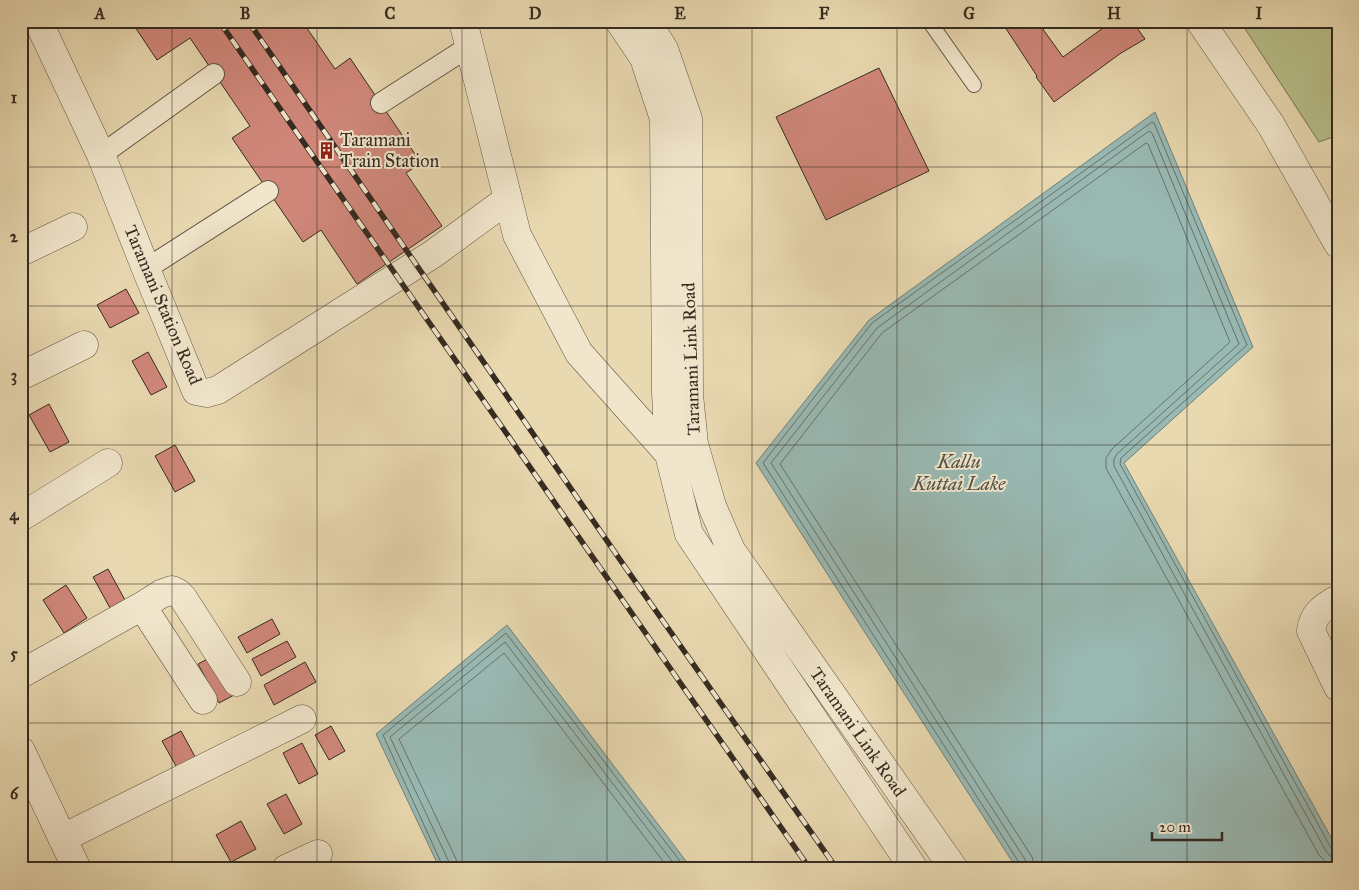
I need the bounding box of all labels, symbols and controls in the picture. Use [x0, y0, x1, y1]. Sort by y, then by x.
text: A [94, 4, 106, 23]
text: B [240, 4, 250, 23]
text: C [385, 4, 396, 23]
text: D [529, 4, 542, 23]
text: E [674, 4, 686, 23]
text: F [819, 4, 830, 23]
text: G [963, 4, 975, 23]
text: H [1107, 4, 1121, 23]
text: I [1256, 4, 1263, 23]
text: 1 [11, 88, 18, 107]
place label: Taramani Train Station [340, 129, 440, 172]
building icon: Taramani Train Station [316, 140, 336, 160]
street label: Taramani Station Road [119, 222, 207, 388]
text: 2 [10, 227, 19, 246]
street label: Taramani Link Road [677, 282, 705, 436]
text: 3 [11, 366, 17, 386]
water label: Kallu Kuttai Lake [912, 450, 1006, 495]
text: 4 [10, 505, 20, 525]
text: 5 [10, 644, 18, 663]
street label: Taramani Link Road [805, 663, 911, 801]
text: 6 [10, 784, 19, 803]
scale bar [1152, 810, 1222, 842]
text: 20 m [1159, 818, 1191, 836]

